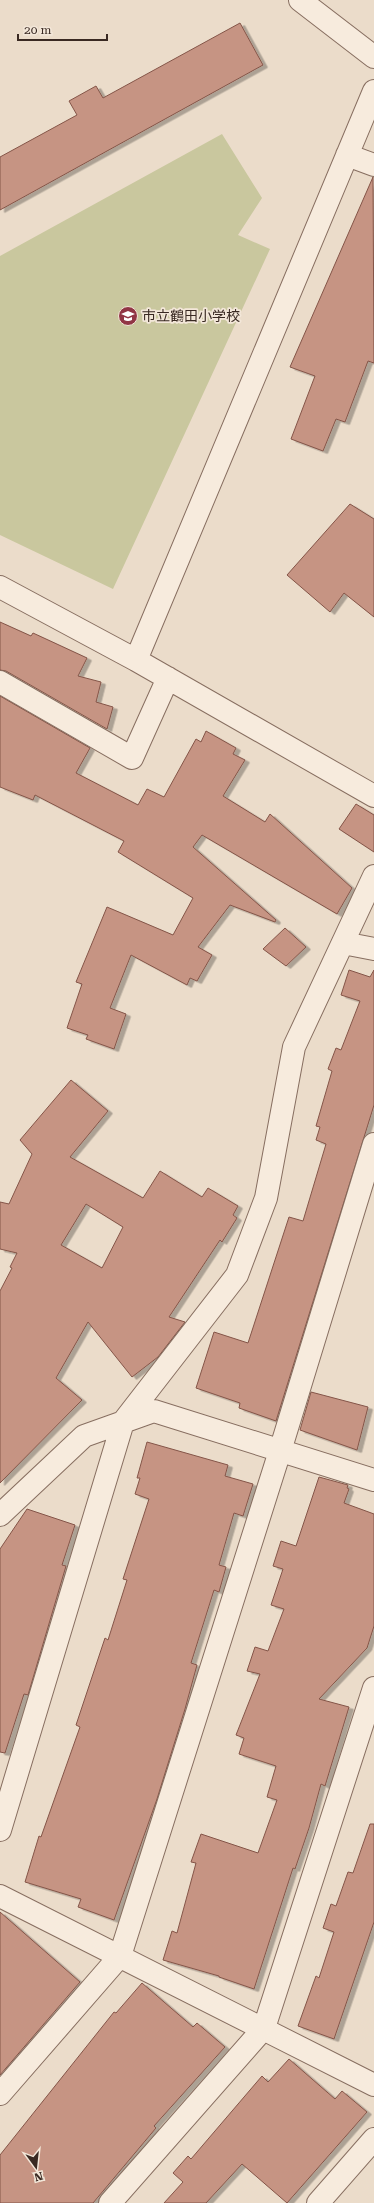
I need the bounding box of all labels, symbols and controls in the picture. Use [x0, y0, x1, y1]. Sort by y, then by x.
scale bar [18, 16, 107, 42]
text: 20 m [24, 23, 51, 37]
school or university icon: 市立鶴田小学校 [117, 305, 139, 327]
place label: 市立鶴田小学校 [142, 308, 240, 324]
north arrow [16, 2147, 56, 2187]
text: N [32, 2169, 44, 2184]

